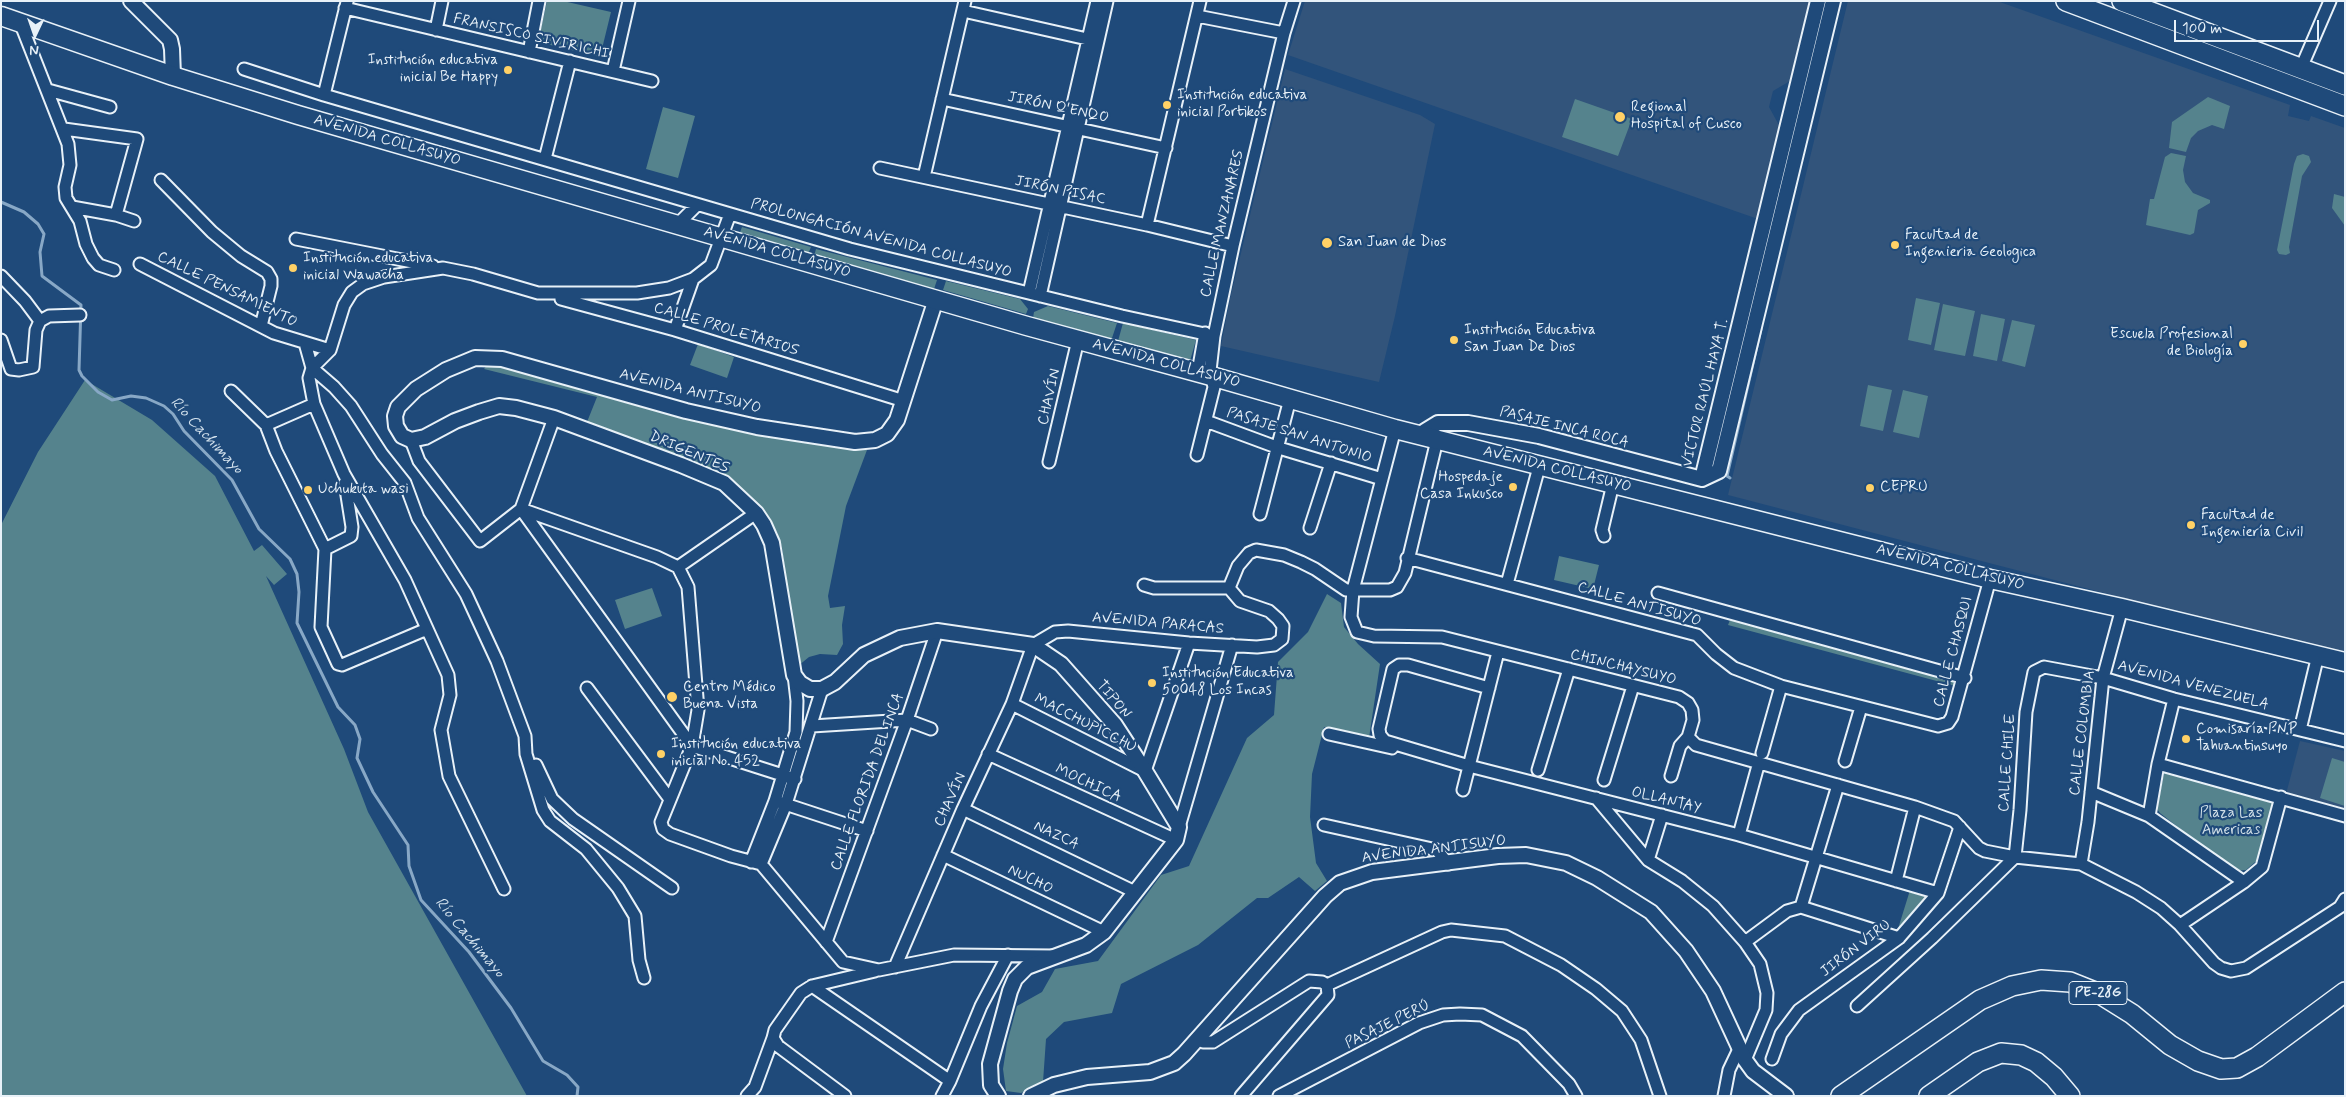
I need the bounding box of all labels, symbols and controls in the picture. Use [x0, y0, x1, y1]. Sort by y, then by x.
north arrow [10, 10, 60, 60]
street label: FRANSISCO SIVIRICHI [451, 10, 611, 64]
scale bar [2176, 10, 2321, 42]
text: 100 m [2182, 19, 2222, 39]
text: N [29, 41, 39, 59]
place label: Institución educativa inicial Be Happy [368, 52, 498, 87]
marker: Institución educativa inicial Be Happy [502, 64, 514, 76]
place label: Institución educativa inicial Portikos [1177, 87, 1307, 122]
street label: JIRÓN Q'ENQO [1006, 88, 1110, 128]
marker: Institución educativa inicial Portikos [1161, 99, 1173, 111]
place label: Regional Hospital of Cusco [1631, 99, 1742, 134]
marker: Regional Hospital of Cusco [1613, 110, 1627, 124]
street label: AVENIDA COLLASUYO [311, 111, 463, 171]
street label: CALLE MANZANARES [1197, 149, 1249, 299]
street label: JIRÓN PISAC [1013, 173, 1107, 209]
street label: PROLONGACIÓN AVENIDA COLLASUYO [749, 195, 1013, 283]
street label: AVENIDA COLLASUYO [701, 223, 853, 283]
place label: Facultad de Ingenieria Geologica [1905, 227, 2036, 262]
place label: San Juan de Dios [1338, 234, 1447, 252]
marker: San Juan de Dios [1320, 236, 1334, 250]
marker: Facultad de Ingenieria Geologica [1889, 239, 1901, 251]
street label: CALLE PENSAMIENTO [154, 248, 300, 332]
place label: Institución educativa inicial Wawacha [303, 250, 433, 285]
marker: Institución educativa inicial Wawacha [287, 262, 299, 274]
street label: CALLE PROLETARIOS [651, 299, 801, 361]
street label: VICTOR RAÚL HAYA T. [1679, 317, 1733, 469]
place label: Institución Educativa San Juan De Dios [1464, 322, 1596, 357]
place label: Escuela Profesional de Biología [2110, 326, 2233, 361]
marker: Institución Educativa San Juan De Dios [1448, 334, 1460, 346]
street label: AVENIDA COLLASUYO [1090, 336, 1242, 392]
marker: Escuela Profesional de Biología [2237, 338, 2249, 350]
street label: AVENIDA ANTISUYO [617, 366, 763, 418]
street label: CHAVÍN [1035, 367, 1065, 427]
water label: Río Cachimayo [165, 393, 247, 479]
street label: PASAJE INCA ROCA [1497, 403, 1631, 453]
street label: PASAJE SAN ANTONIO [1224, 404, 1374, 468]
street label: DRIGENTES [646, 428, 732, 478]
street label: AVENIDA COLLASUYO [1481, 443, 1633, 497]
place label: Hospedaje Casa Inkusco [1420, 469, 1503, 504]
place label: CEPRU [1880, 479, 1928, 497]
place label: Uchukuta wasi [318, 481, 409, 499]
marker: Hospedaje Casa Inkusco [1507, 481, 1519, 493]
marker: CEPRU [1864, 482, 1876, 494]
marker: Uchukuta wasi [302, 484, 314, 496]
place label: Facultad de Ingeniería Civil [2201, 507, 2303, 542]
marker: Facultad de Ingeniería Civil [2185, 519, 2197, 531]
street label: AVENIDA COLLASUYO [1874, 541, 2026, 595]
street label: CALLE ANTISUYO [1575, 579, 1703, 631]
street label: CALLE CHASQUI [1931, 595, 1977, 709]
street label: AVENIDA PARACAS [1091, 609, 1225, 639]
street label: CHINCHAYSUYO [1568, 646, 1678, 690]
street label: AVENIDA VENEZUELA [2116, 657, 2270, 715]
place label: Institución Educativa 50048 Los Incas [1162, 665, 1294, 700]
street label: CALLE COLOMBIA [2066, 669, 2100, 797]
street label: TIPON [1092, 677, 1134, 723]
marker: Institución Educativa 50048 Los Incas [1146, 677, 1158, 689]
place label: Centro Médico Buena Vista [683, 679, 776, 714]
marker: Centro Médico Buena Vista [665, 690, 679, 704]
street label: CALLE FLORIDA DEL INCA [827, 691, 909, 873]
street label: MACCHUPICCHU [1031, 691, 1139, 757]
street label: CALLE CHILE [1996, 713, 2020, 813]
place label: Comisaría PNP Tahuantinsuyo [2196, 721, 2297, 756]
marker: Comisaría PNP Tahuantinsuyo [2180, 733, 2192, 745]
place label: Institución educativa inicial No. 452 [671, 736, 801, 771]
marker: Institución educativa inicial No. 452 [655, 748, 667, 760]
street label: MOCHICA [1052, 761, 1124, 807]
street label: CHAVÍN [931, 770, 971, 830]
street label: OLLANTAY [1629, 784, 1703, 818]
park label: Plaza Las Americas [2200, 805, 2262, 840]
street label: NAZCA [1031, 818, 1081, 854]
street label: AVENIDA ANTISUYO [1361, 832, 1507, 868]
street label: NUCHO [1004, 861, 1056, 899]
water label: Río Cachimayo [430, 894, 508, 982]
street label: JIRÓN VIRU [1817, 917, 1895, 981]
road number: PE-28G [2069, 981, 2127, 1004]
street label: PASAJE PERÚ [1343, 997, 1433, 1053]

